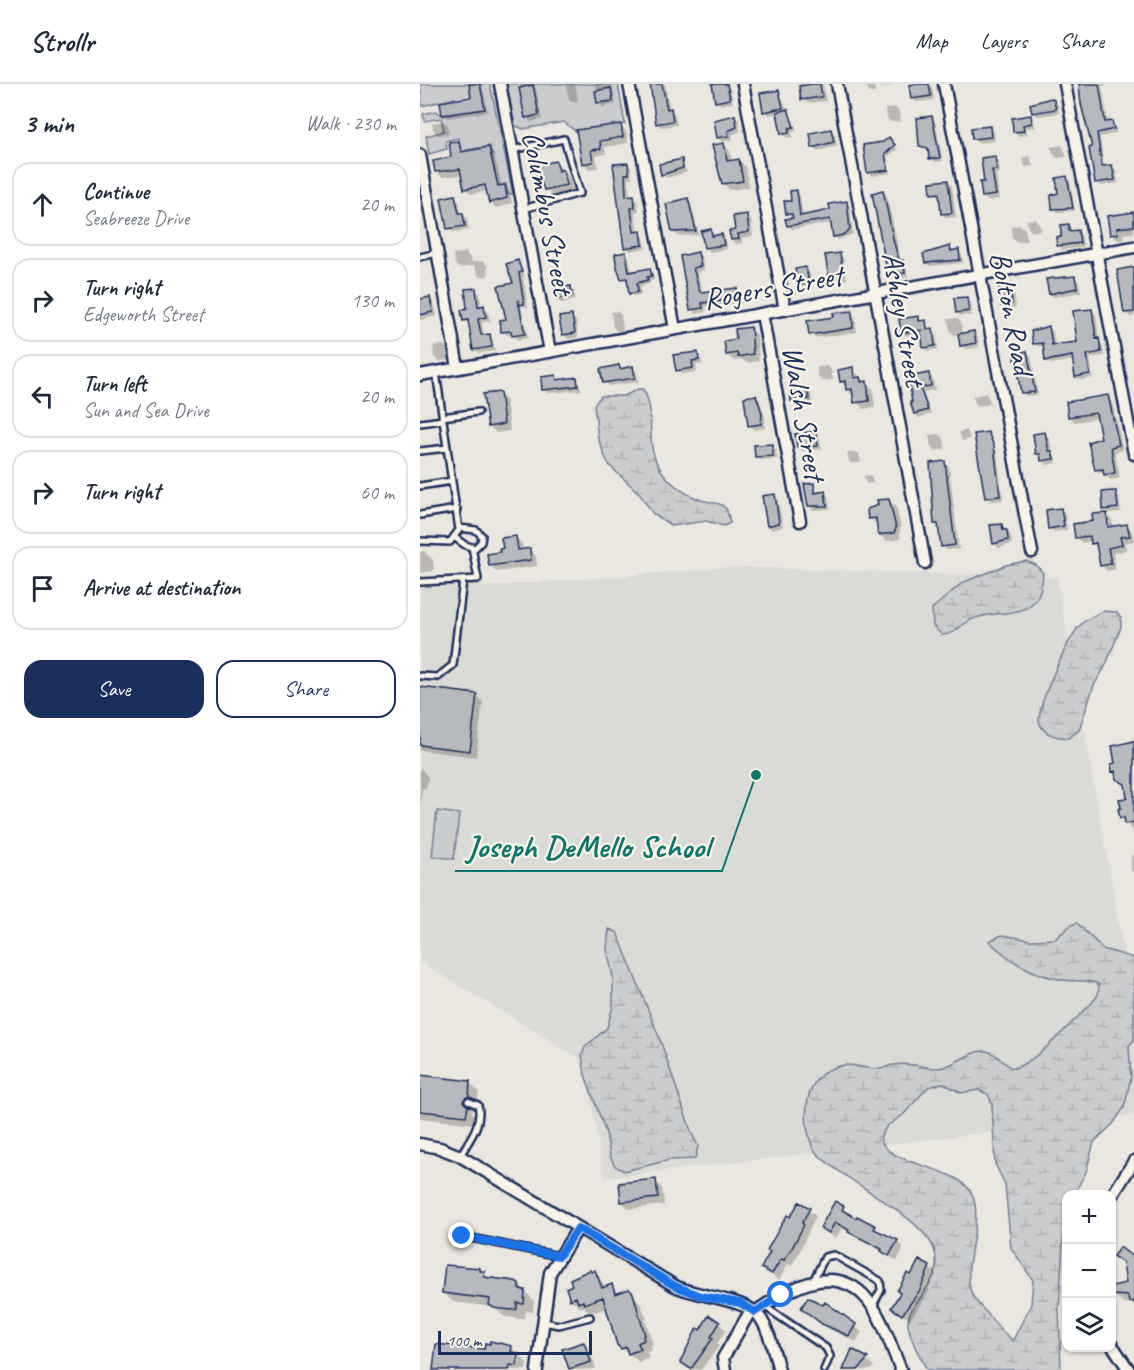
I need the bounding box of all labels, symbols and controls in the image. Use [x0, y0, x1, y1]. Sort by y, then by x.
text: Strollr [30, 24, 94, 59]
text: Map [915, 28, 948, 54]
text: Layers [981, 28, 1027, 54]
text: Share [1060, 28, 1104, 54]
text: 3 min [24, 107, 74, 140]
text: Walk · 230 m [306, 111, 396, 136]
street label: Columbus Street [514, 128, 583, 301]
text: Continue [83, 178, 149, 206]
icon: ahead [26, 188, 59, 221]
text: 20 m [360, 192, 394, 217]
text: Seabreeze Drive [83, 206, 189, 231]
street label: Ashley Street [874, 249, 935, 392]
street label: Bolton Road [982, 249, 1043, 382]
street label: Rogers Street [701, 255, 849, 318]
text: Turn right [83, 274, 160, 302]
icon: right [26, 284, 59, 317]
text: 130 m [351, 288, 394, 313]
text: Edgeworth Street [83, 302, 204, 327]
street label: Walsh Street [774, 343, 835, 487]
text: Turn left [83, 370, 147, 398]
icon: left [26, 380, 59, 413]
text: 20 m [360, 384, 394, 409]
text: Sun and Sea Drive [83, 398, 209, 423]
icon: right [26, 476, 59, 509]
text: Turn right [83, 478, 160, 506]
text: 60 m [360, 480, 394, 505]
icon: arrive [26, 572, 59, 605]
text: Arrive at destination [83, 574, 240, 602]
button: Save [24, 660, 204, 718]
button: Share [216, 660, 396, 718]
callout: Joseph DeMello School [455, 821, 722, 871]
text: Joseph DeMello School [465, 826, 716, 867]
map controls [1062, 1190, 1116, 1352]
button: + [1062, 1190, 1116, 1244]
route end [448, 1222, 474, 1248]
button: − [1062, 1244, 1116, 1298]
route start [767, 1281, 793, 1307]
button: layers [1062, 1298, 1116, 1352]
scale bar [438, 1328, 592, 1356]
text: 100 m [447, 1331, 481, 1351]

